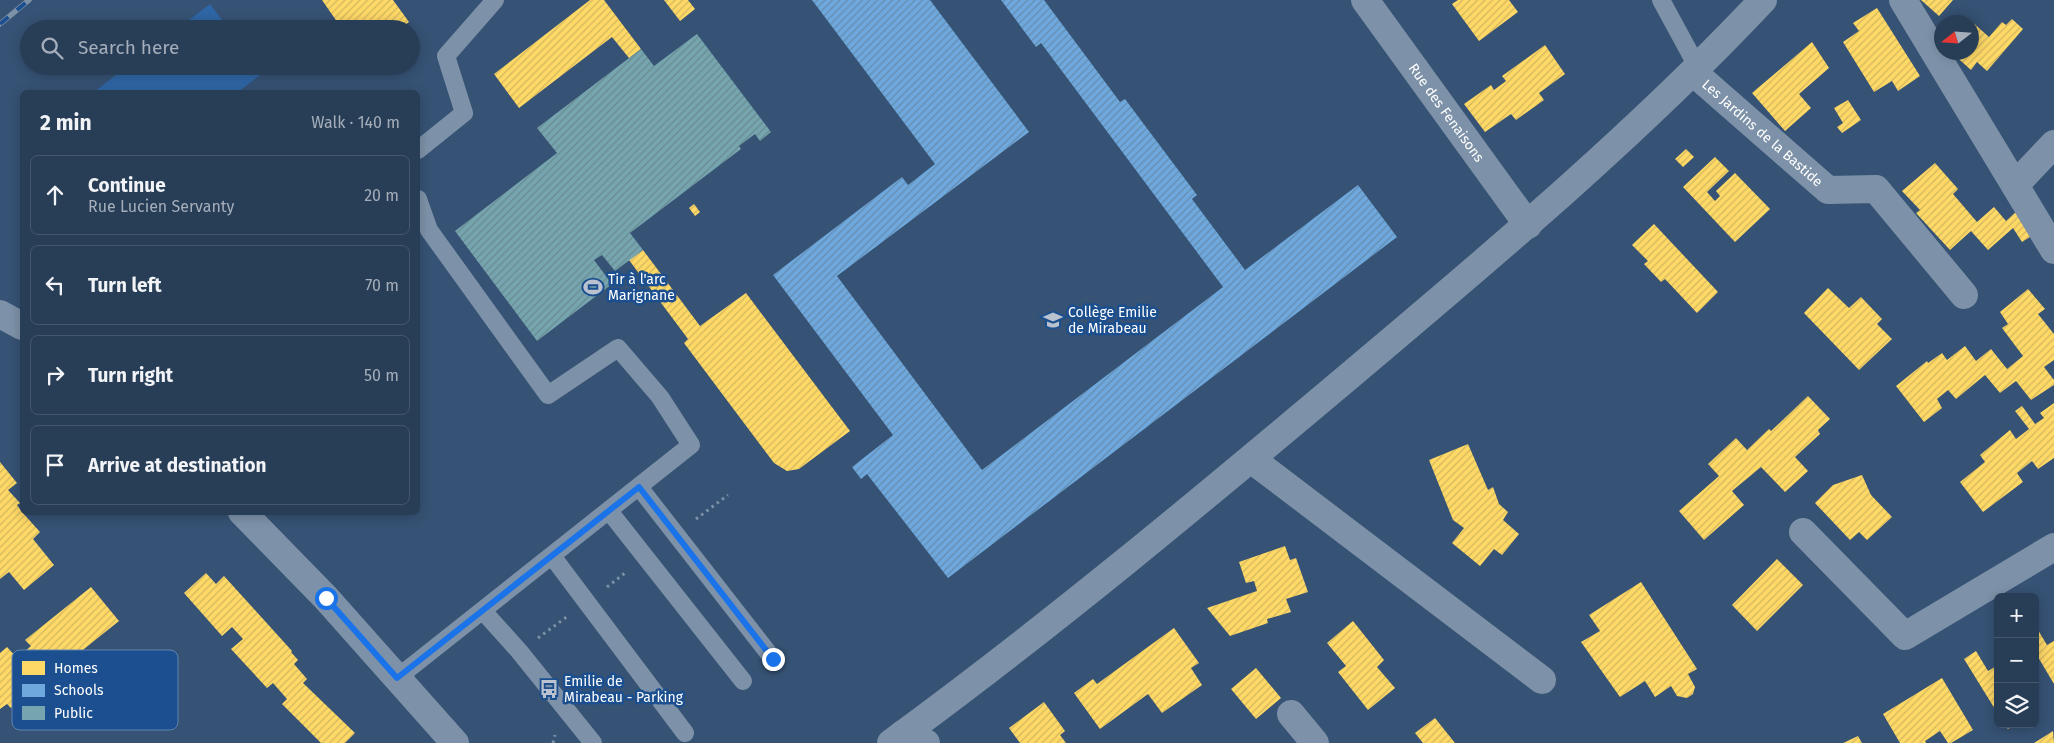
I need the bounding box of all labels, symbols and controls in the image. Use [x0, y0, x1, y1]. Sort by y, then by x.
north arrow [1934, 15, 1979, 60]
search box [20, 20, 420, 75]
icon: search [38, 34, 66, 62]
text: Search here [78, 36, 179, 59]
street label: Rue des Fenaisons [1405, 60, 1488, 166]
street label: Les Jardins de la Bastide [1698, 76, 1826, 191]
text: 2 min [40, 110, 92, 136]
text: Walk · 140 m [311, 113, 400, 132]
text: Continue [88, 174, 166, 197]
icon: ahead [41, 181, 69, 209]
text: 20 m [364, 186, 399, 205]
text: Rue Lucien Servanty [88, 197, 234, 216]
icon: left [41, 271, 69, 299]
place label: Tir à l'arc Marignane [608, 271, 675, 304]
text: Turn left [88, 274, 162, 297]
text: 70 m [365, 276, 399, 295]
sports icon: Tir à l'arc Marignane [582, 276, 604, 298]
place label: Collège Emilie de Mirabeau [1068, 304, 1157, 337]
school or university icon: Collège Emilie de Mirabeau [1042, 309, 1064, 331]
icon: right [41, 361, 69, 389]
text: Turn right [88, 364, 173, 387]
text: 50 m [364, 366, 399, 385]
icon: arrive [41, 451, 69, 479]
text: Arrive at destination [88, 454, 267, 477]
route start [315, 587, 338, 610]
map controls [1994, 593, 2039, 728]
button: + [1994, 593, 2039, 638]
button: − [1994, 638, 2039, 683]
route end [762, 648, 785, 671]
legend [12, 650, 178, 730]
text: Homes [54, 660, 98, 677]
place label: Emilie de Mirabeau - Parking [564, 673, 684, 706]
bus stop icon: Emilie de Mirabeau - Parking [538, 678, 560, 700]
text: Schools [54, 682, 104, 699]
button: layers [1994, 683, 2039, 728]
text: Public [54, 705, 93, 722]

